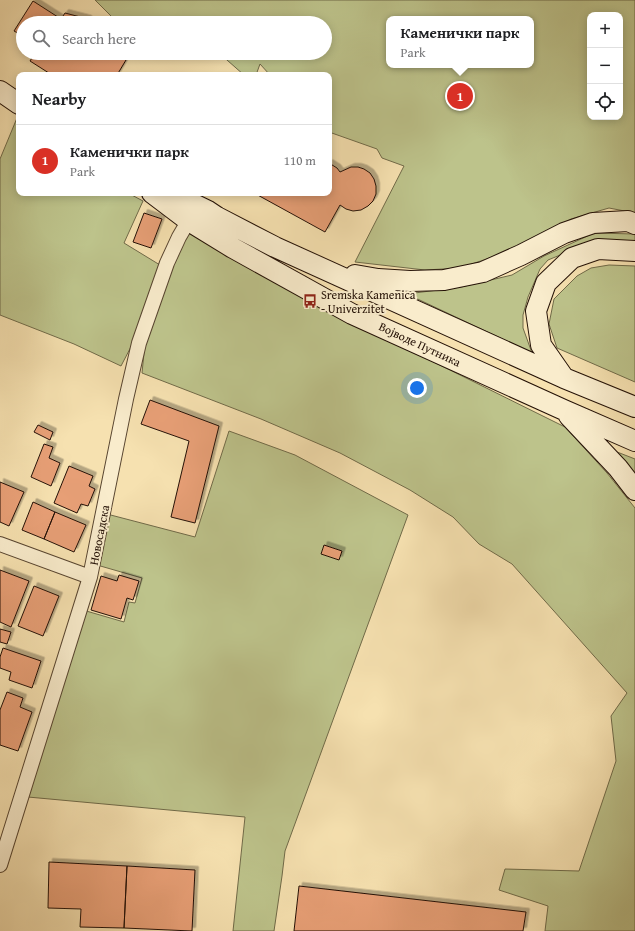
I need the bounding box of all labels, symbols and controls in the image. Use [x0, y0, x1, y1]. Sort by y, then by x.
map controls [587, 12, 623, 120]
button: + [587, 12, 623, 48]
search box [16, 16, 332, 60]
popup [386, 16, 534, 68]
text: Каменички парк [401, 22, 519, 43]
icon: search [30, 27, 52, 49]
text: Search here [62, 28, 136, 49]
text: Park [401, 43, 426, 62]
button: − [587, 48, 623, 84]
pin: 1 [447, 81, 473, 111]
button: locate [587, 84, 623, 120]
text: Nearby [32, 86, 86, 111]
text: Каменички парк [70, 141, 189, 162]
text: 1 [42, 151, 48, 170]
text: 110 m [284, 151, 316, 170]
text: Park [70, 162, 95, 181]
place label: Sremska Kamenica - Univerzitet [321, 286, 416, 317]
bus stop icon: Sremska Kamenica - Univerzitet [302, 293, 318, 309]
street label: Војводе Путника [376, 318, 464, 371]
your location [407, 378, 427, 398]
street label: Новосадска [85, 503, 113, 567]

